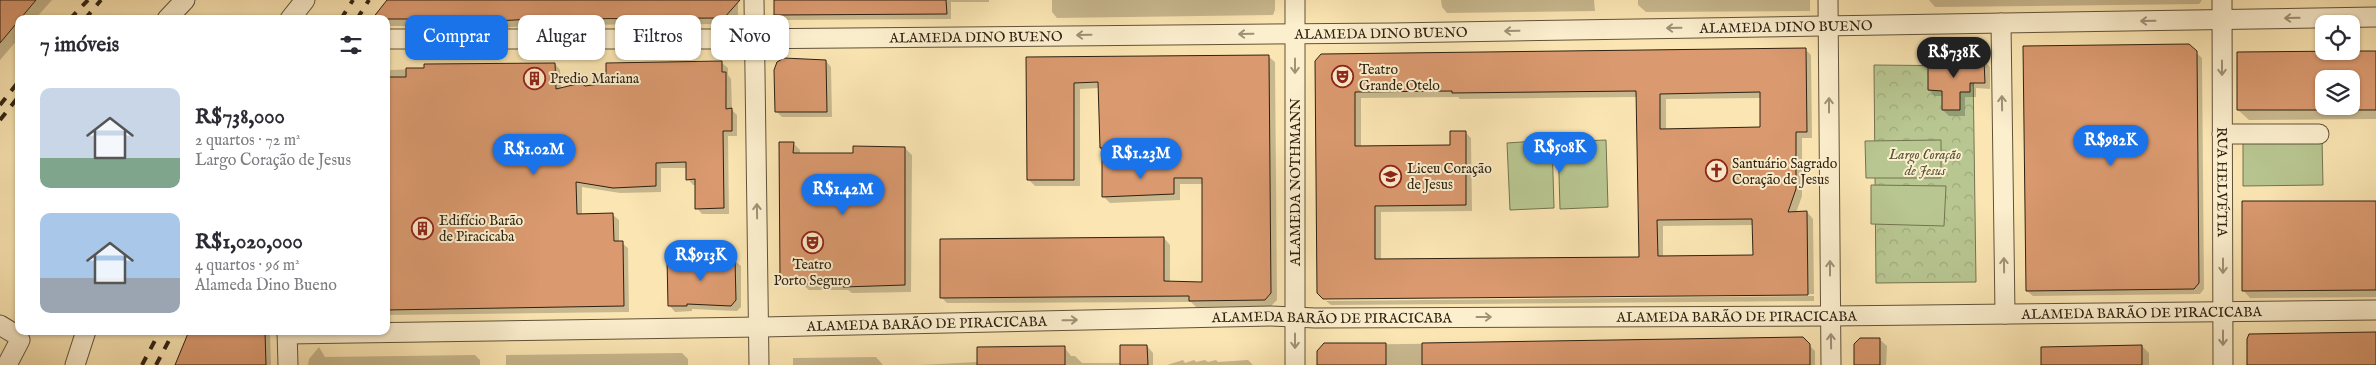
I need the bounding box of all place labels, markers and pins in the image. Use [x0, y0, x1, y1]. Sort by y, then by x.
pin: R$738K [1913, 36, 1995, 79]
place label: Teatro Grande Otelo [1359, 61, 1440, 95]
theatre icon: Teatro Grande Otelo [1331, 65, 1355, 89]
building icon: Predio Mariana [522, 66, 546, 90]
place label: Predio Mariana [550, 70, 640, 88]
pin: R$982K [2070, 124, 2152, 167]
pin: R$508K [1519, 132, 1601, 174]
pin: R$1.02M [488, 134, 580, 176]
pin: R$1.23M [1095, 138, 1187, 180]
place label: Santuário Sagrado Coração de Jesus [1732, 155, 1838, 189]
church icon: Santuário Sagrado Coração de Jesus [1704, 159, 1728, 183]
place label: Liceu Coração de Jesus [1407, 160, 1492, 194]
school or university icon: Liceu Coração de Jesus [1379, 164, 1403, 188]
pin: R$1.42M [797, 174, 889, 216]
place label: Edifício Barão de Piracicaba [439, 212, 523, 246]
building icon: Edifício Barão de Piracicaba [411, 216, 435, 240]
theatre icon: Teatro Porto Seguro [800, 230, 824, 254]
pin: R$913K [660, 240, 742, 282]
place label: Teatro Porto Seguro [774, 256, 851, 290]

